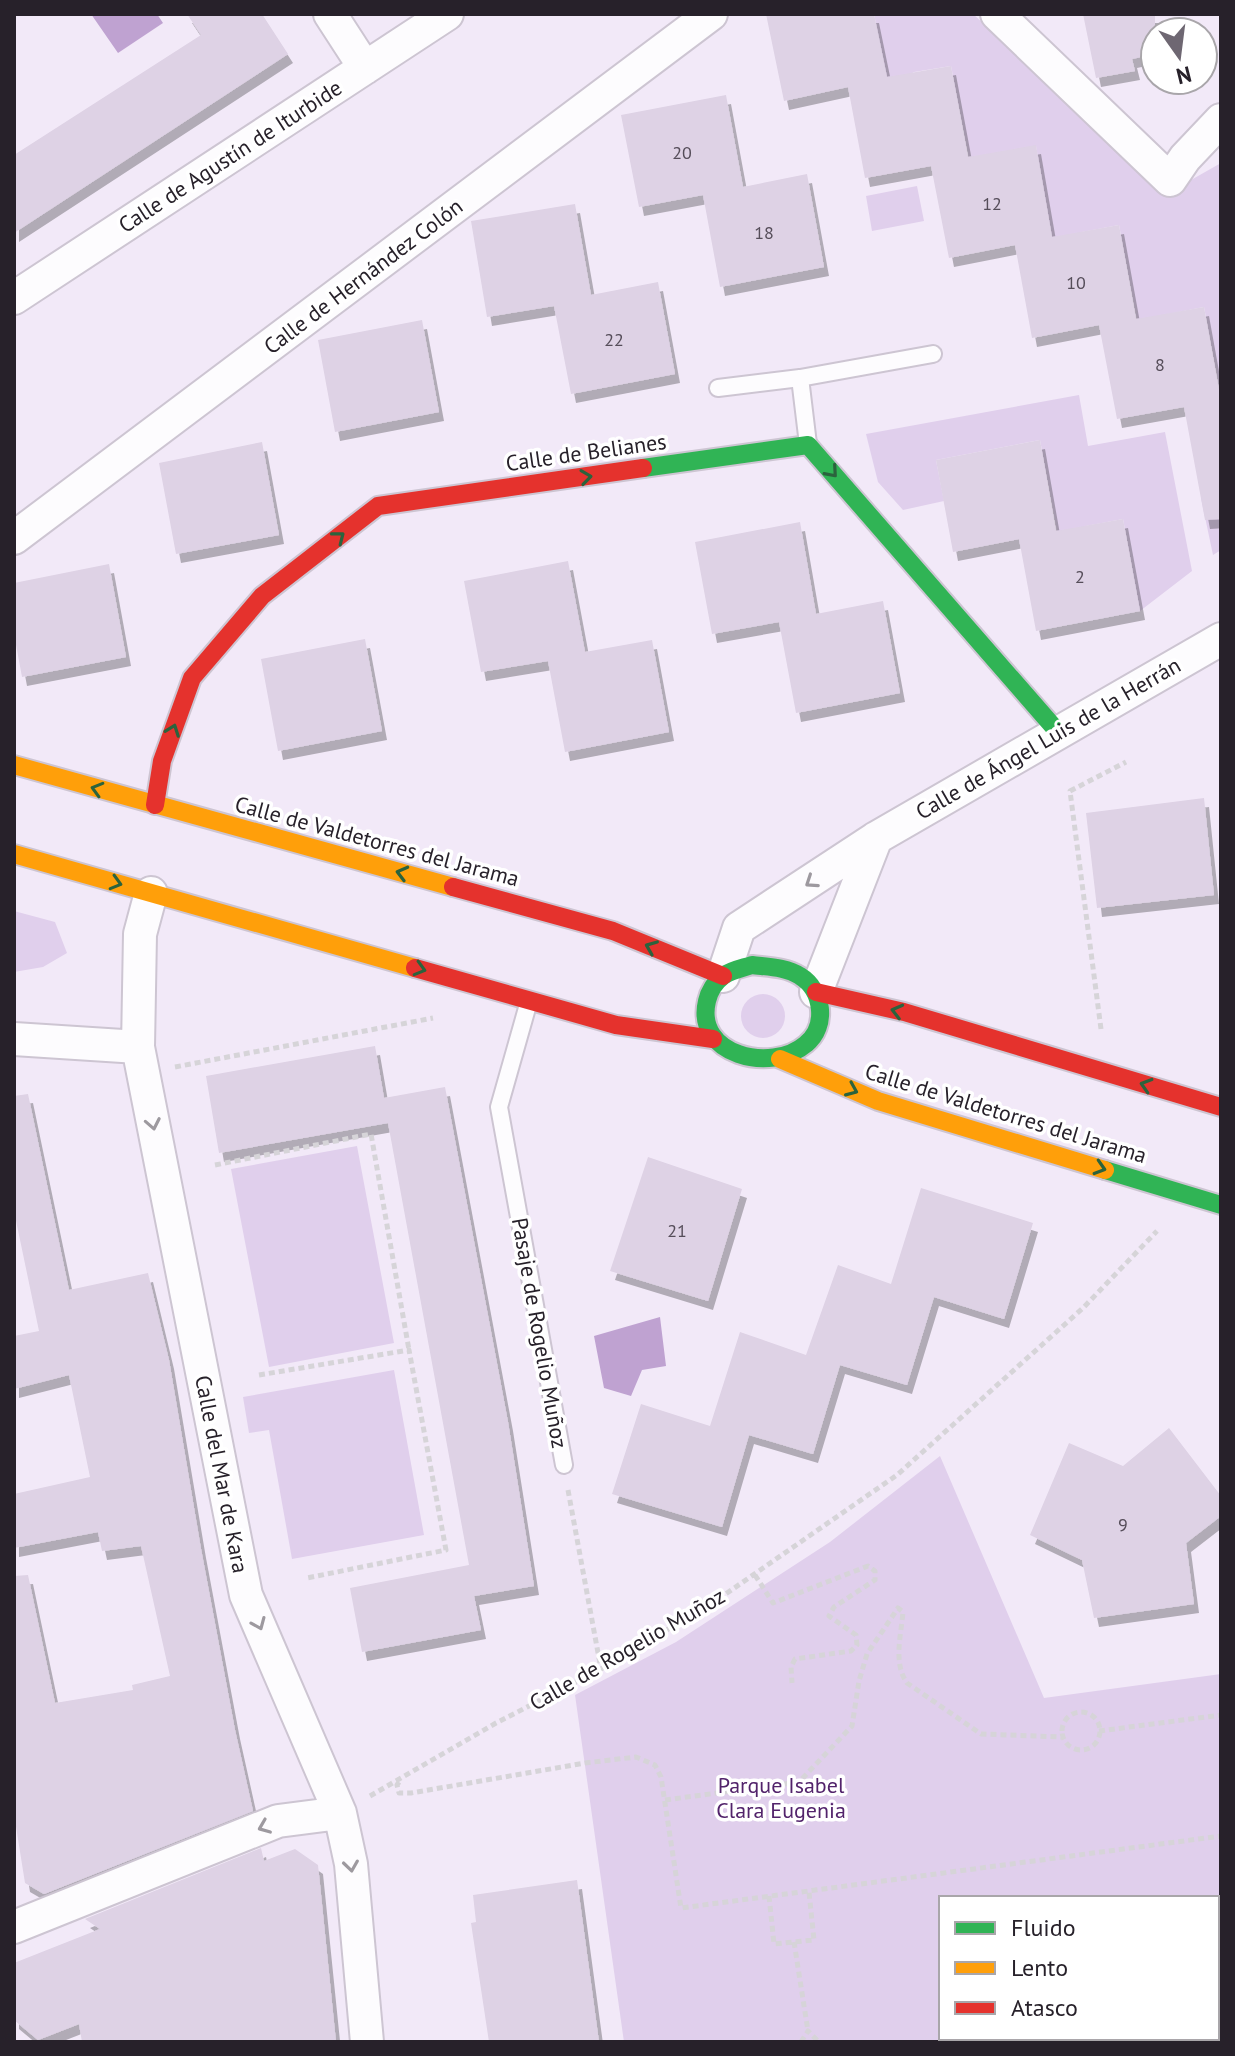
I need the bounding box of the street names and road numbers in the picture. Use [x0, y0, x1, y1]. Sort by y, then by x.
street label: Calle de Agustín de Iturbide [113, 73, 347, 239]
street label: Calle de Hernández Colón [258, 192, 468, 360]
street label: Calle de Belianes [504, 427, 668, 477]
street label: Calle de Ángel Luis de la Herrán [911, 651, 1185, 825]
street label: Calle de Valdetorres del Jarama [232, 790, 522, 892]
street label: Calle de Valdetorres del Jarama [862, 1057, 1150, 1169]
street label: Pasaje de Rogelio Muñoz [506, 1215, 574, 1451]
street label: Calle del Mar de Kara [189, 1373, 255, 1575]
street label: Calle de Rogelio Muñoz [524, 1582, 730, 1716]

